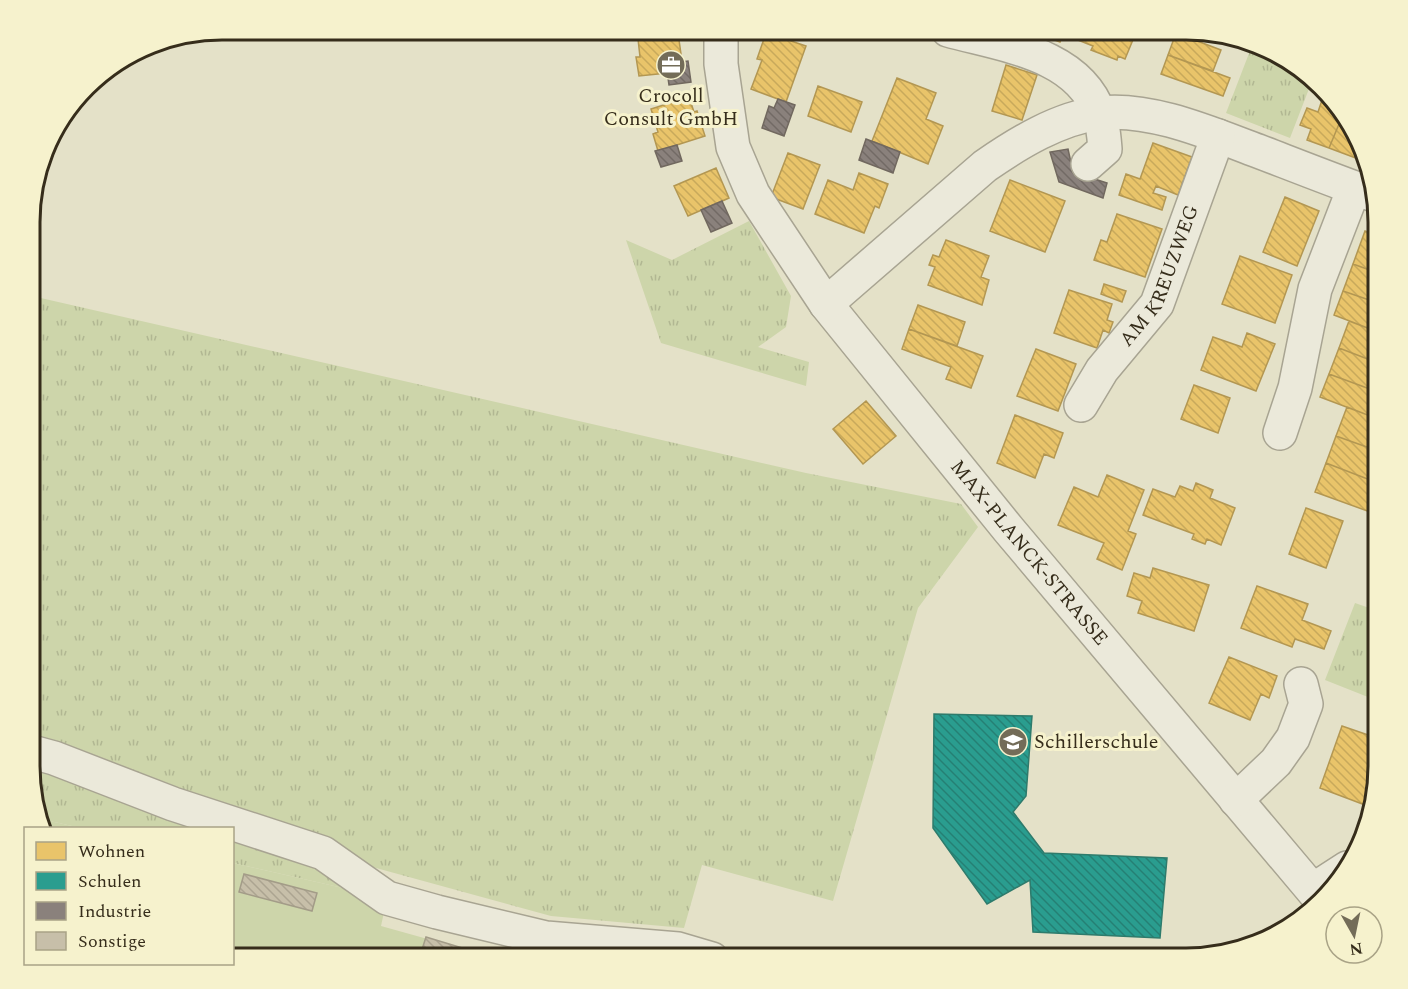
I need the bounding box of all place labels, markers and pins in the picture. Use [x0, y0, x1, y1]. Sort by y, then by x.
office icon: Crocoll Consult GmbH [655, 49, 687, 81]
place label: Crocoll Consult GmbH [604, 81, 738, 134]
school or university icon: Schillerschule [997, 726, 1029, 758]
place label: Schillerschule [1034, 727, 1158, 757]

